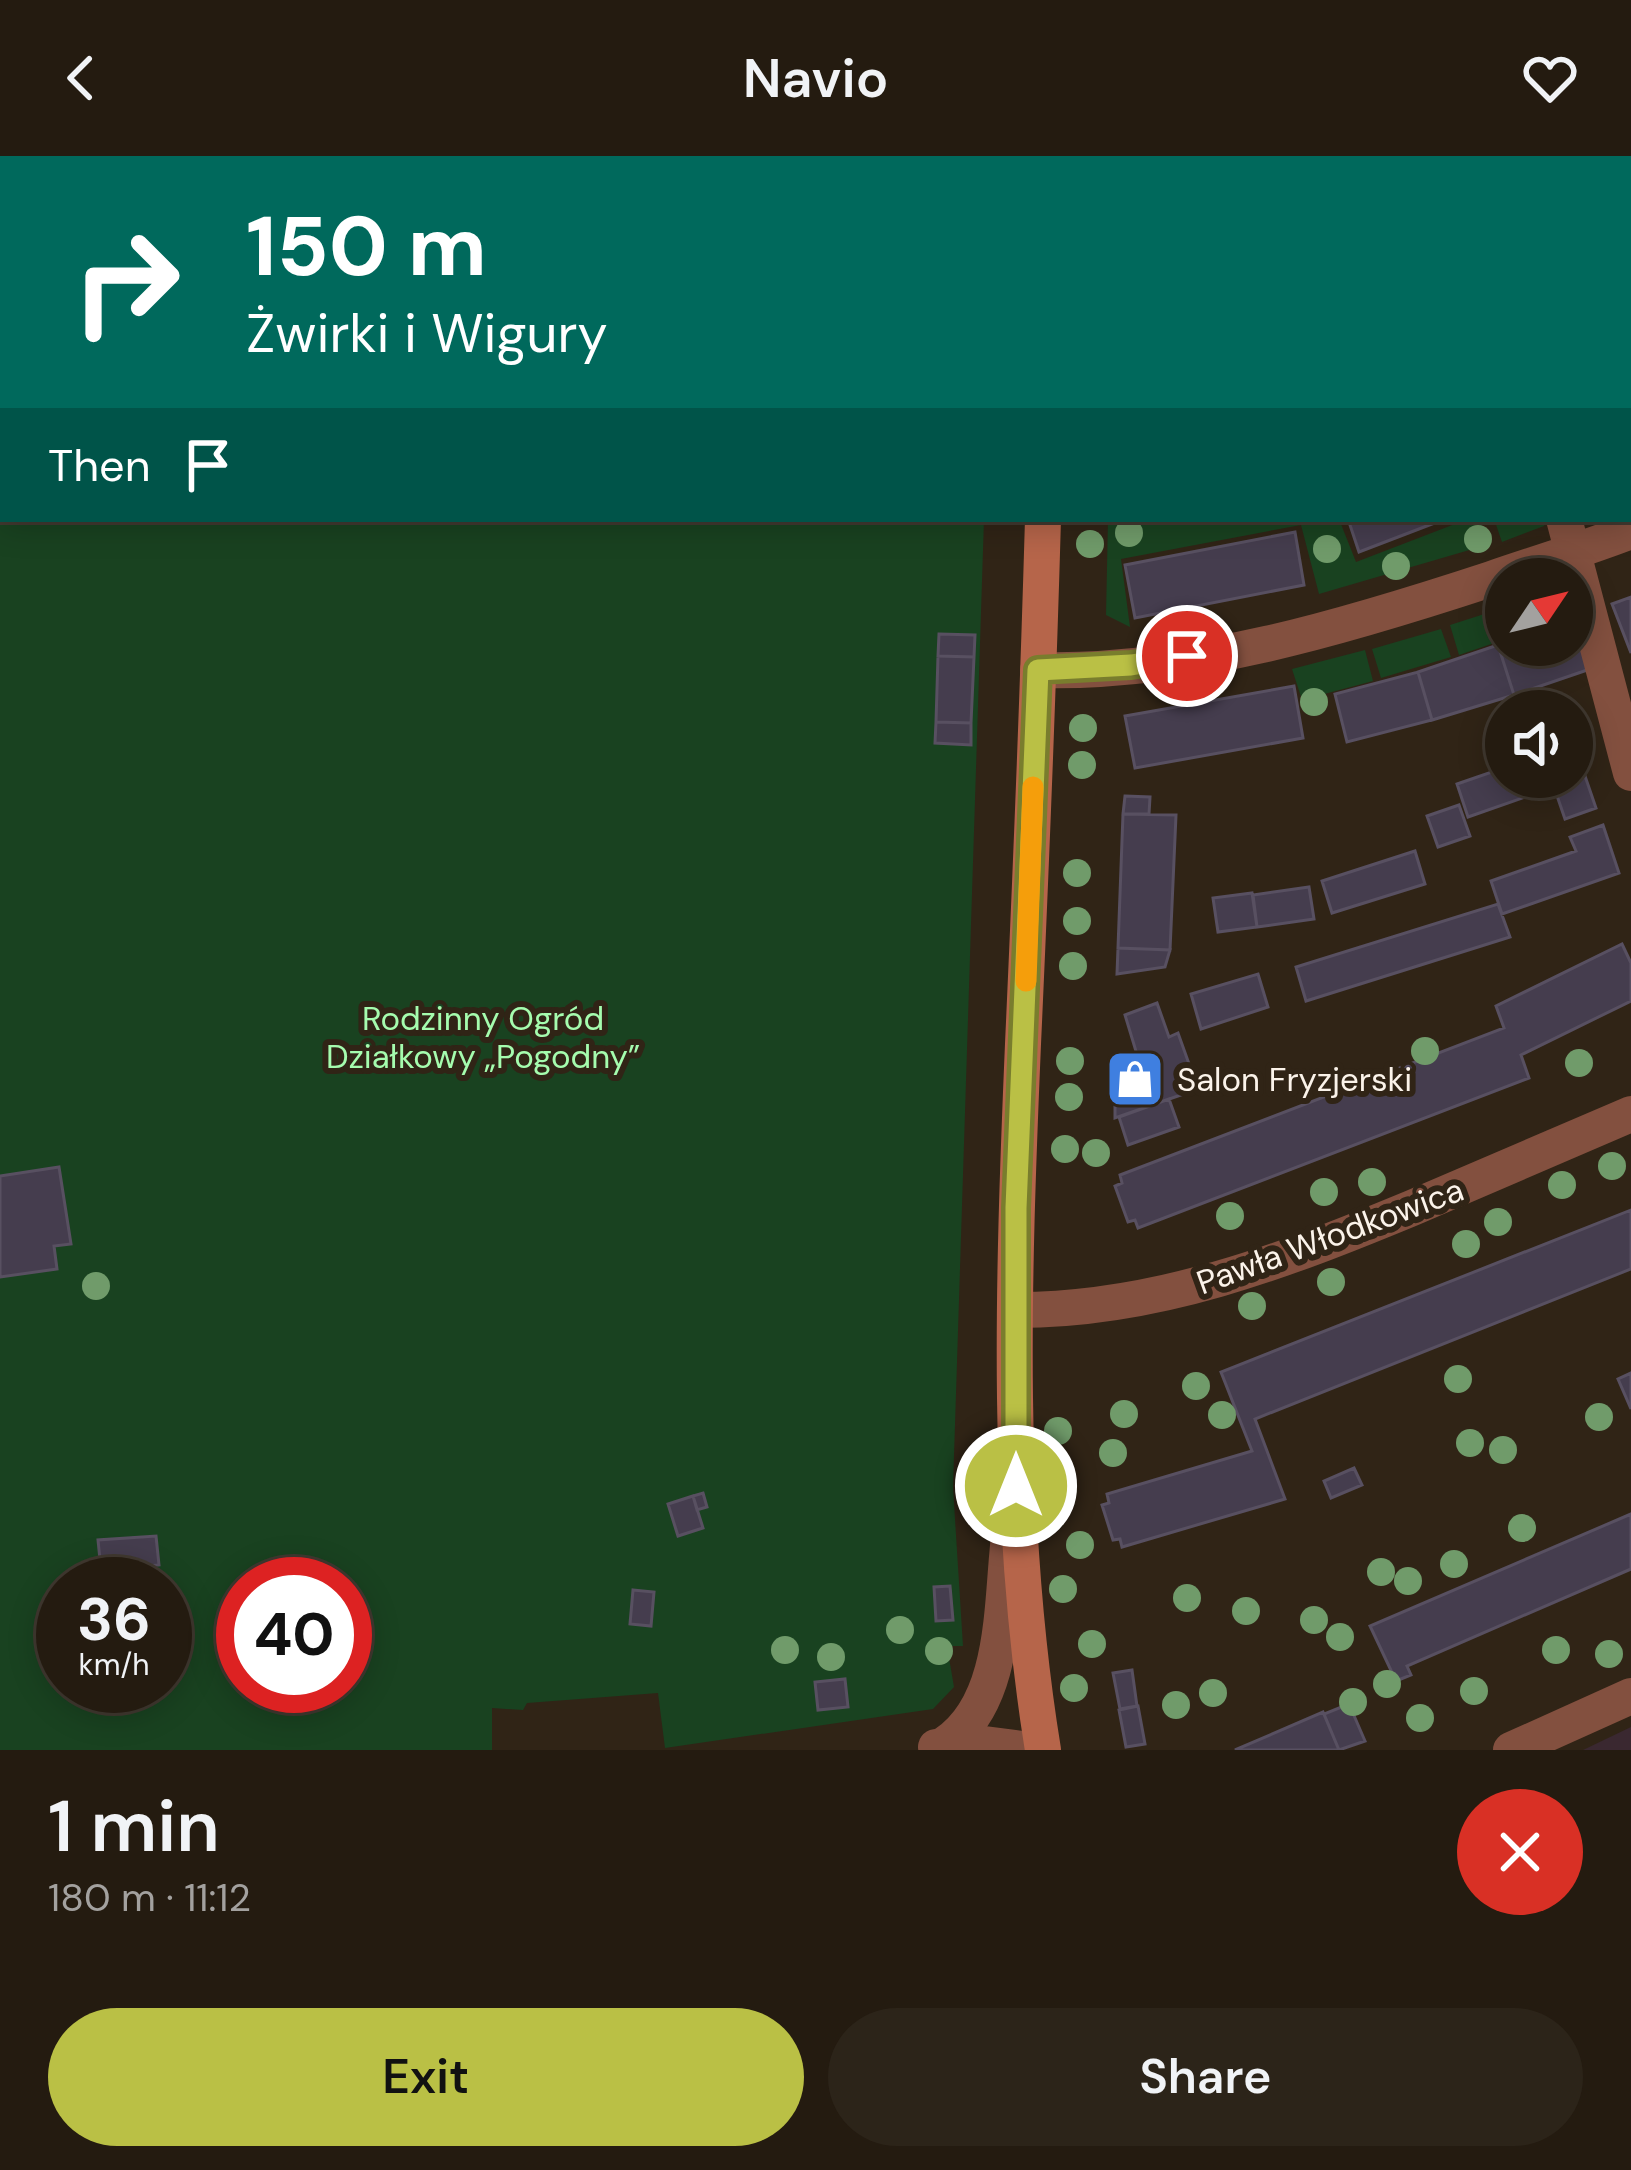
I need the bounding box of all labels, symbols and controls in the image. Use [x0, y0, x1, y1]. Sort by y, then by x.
text: Navio [743, 43, 888, 114]
icon: back [48, 45, 114, 111]
icon: heart [1517, 45, 1583, 111]
text: 150 m [246, 192, 487, 301]
icon: right [48, 204, 204, 360]
text: Żwirki i Wigury [246, 298, 608, 369]
icon: arrive [175, 432, 241, 498]
text: Then [48, 436, 151, 495]
north arrow [1485, 558, 1593, 666]
map controls [1485, 558, 1593, 798]
pin [1136, 605, 1238, 707]
icon: arrive [1154, 623, 1220, 689]
button: sound [1485, 690, 1593, 798]
park label: Rodzinny Ogród Działkowy „Pogodny” [326, 997, 640, 1078]
shop icon: Salon Fryzjerski [1104, 1048, 1166, 1110]
place label: Salon Fryzjerski [1177, 1058, 1412, 1101]
street label: Pawła Włodkowica [1191, 1168, 1469, 1304]
position arrow [953, 1423, 1079, 1549]
speed limit sign: 40 [216, 1557, 372, 1713]
text: 36 [77, 1580, 151, 1659]
text: km/h [79, 1645, 149, 1684]
text: 1 min [48, 1780, 220, 1873]
button: close [1457, 1789, 1583, 1915]
text: 180 m · 11:12 [48, 1872, 251, 1923]
button: Exit [48, 2008, 804, 2146]
button: Share [828, 2008, 1583, 2146]

